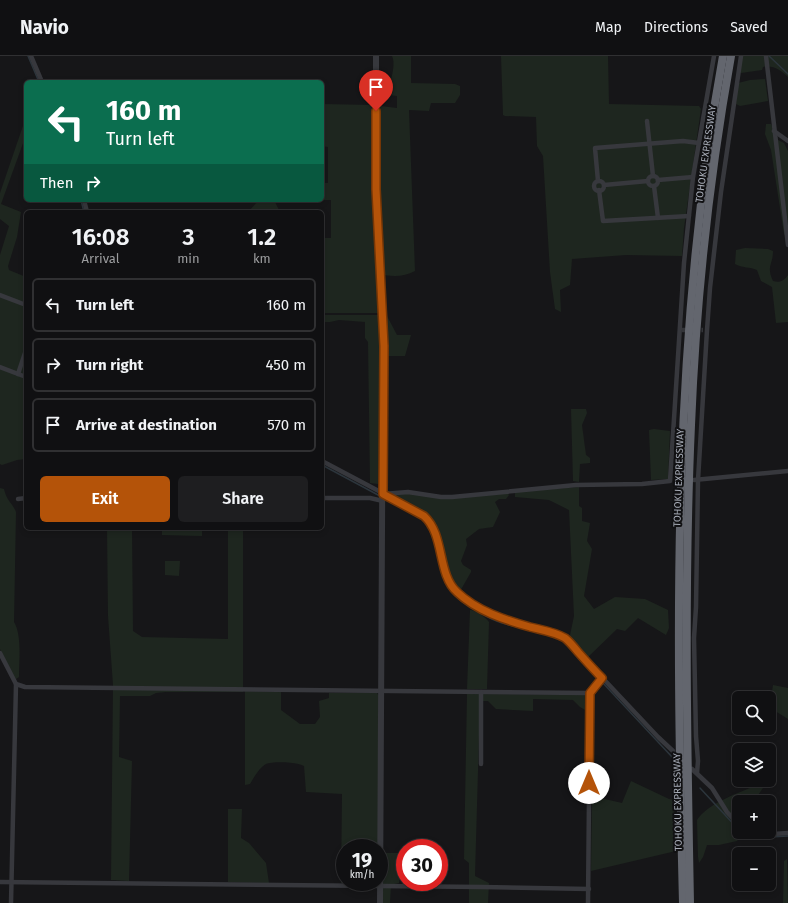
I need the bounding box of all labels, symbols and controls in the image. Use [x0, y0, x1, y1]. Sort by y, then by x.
text: Navio [20, 16, 69, 39]
text: Map [595, 19, 622, 36]
text: Directions [644, 19, 708, 36]
text: Saved [730, 19, 768, 36]
pin [359, 70, 393, 111]
icon: arrive [365, 76, 387, 98]
text: 160 m [106, 94, 181, 127]
icon: left [40, 96, 92, 148]
street label: TOHOKU EXPRESSWAY [693, 104, 719, 203]
text: Turn left [106, 128, 175, 150]
icon: right [82, 172, 104, 194]
text: Then [40, 174, 74, 192]
text: 16:08 [72, 223, 129, 251]
text: 3 [182, 223, 195, 251]
text: 1.2 [247, 223, 276, 251]
text: Arrival [82, 251, 120, 266]
text: min [177, 251, 200, 266]
text: km [253, 251, 271, 266]
icon: left [42, 294, 64, 316]
text: Turn left [76, 296, 134, 314]
text: 160 m [266, 296, 306, 314]
icon: right [42, 354, 64, 376]
text: Turn right [76, 356, 143, 374]
text: 450 m [265, 356, 306, 374]
icon: arrive [42, 414, 64, 436]
text: Arrive at destination [76, 416, 217, 434]
text: 570 m [267, 416, 306, 434]
street label: TOHOKU EXPRESSWAY [671, 428, 687, 527]
button: Exit [40, 476, 170, 522]
button: Share [178, 476, 308, 522]
map controls [732, 691, 776, 891]
button: search [732, 691, 776, 735]
button: layers [732, 743, 776, 787]
street label: TOHOKU EXPRESSWAY [671, 752, 685, 851]
position arrow [568, 762, 610, 804]
button: + [732, 795, 776, 839]
speed limit sign: 30 [396, 839, 448, 891]
button: − [732, 847, 776, 891]
text: 19 [352, 848, 372, 872]
text: km/h [350, 869, 374, 881]

